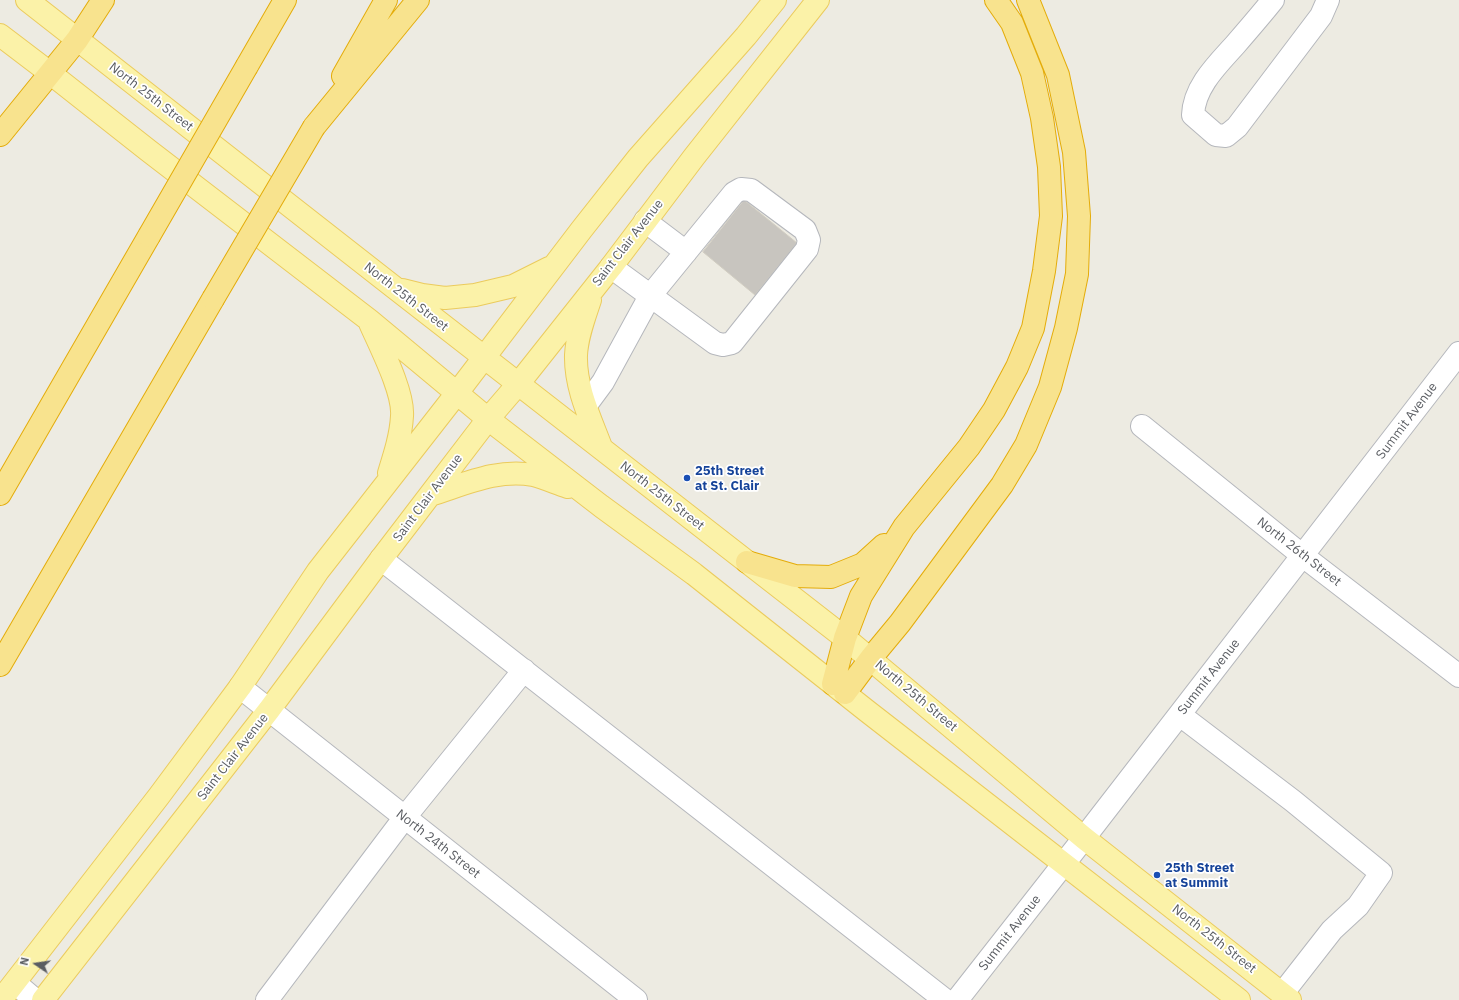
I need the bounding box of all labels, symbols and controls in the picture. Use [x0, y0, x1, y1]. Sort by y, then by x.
street label: North 25th Street [106, 59, 196, 135]
street label: Saint Clair Avenue [589, 197, 667, 289]
street label: North 25th Street [361, 259, 451, 335]
street label: Summit Avenue [1373, 380, 1441, 462]
street label: Saint Clair Avenue [390, 451, 466, 545]
street label: North 25th Street [617, 458, 707, 534]
place label: 25th Street at St. Clair [695, 463, 764, 494]
marker: 25th Street at St. Clair [682, 473, 692, 483]
street label: North 26th Street [1254, 514, 1344, 590]
street label: Summit Avenue [1175, 636, 1243, 718]
street label: North 25th Street [872, 657, 960, 735]
street label: Saint Clair Avenue [194, 711, 272, 803]
street label: North 24th Street [393, 806, 483, 882]
place label: 25th Street at Summit [1165, 860, 1234, 891]
marker: 25th Street at Summit [1152, 870, 1162, 880]
street label: Summit Avenue [976, 892, 1044, 974]
street label: North 25th Street [1169, 901, 1259, 977]
north arrow [16, 944, 56, 984]
text: N [17, 956, 32, 967]

